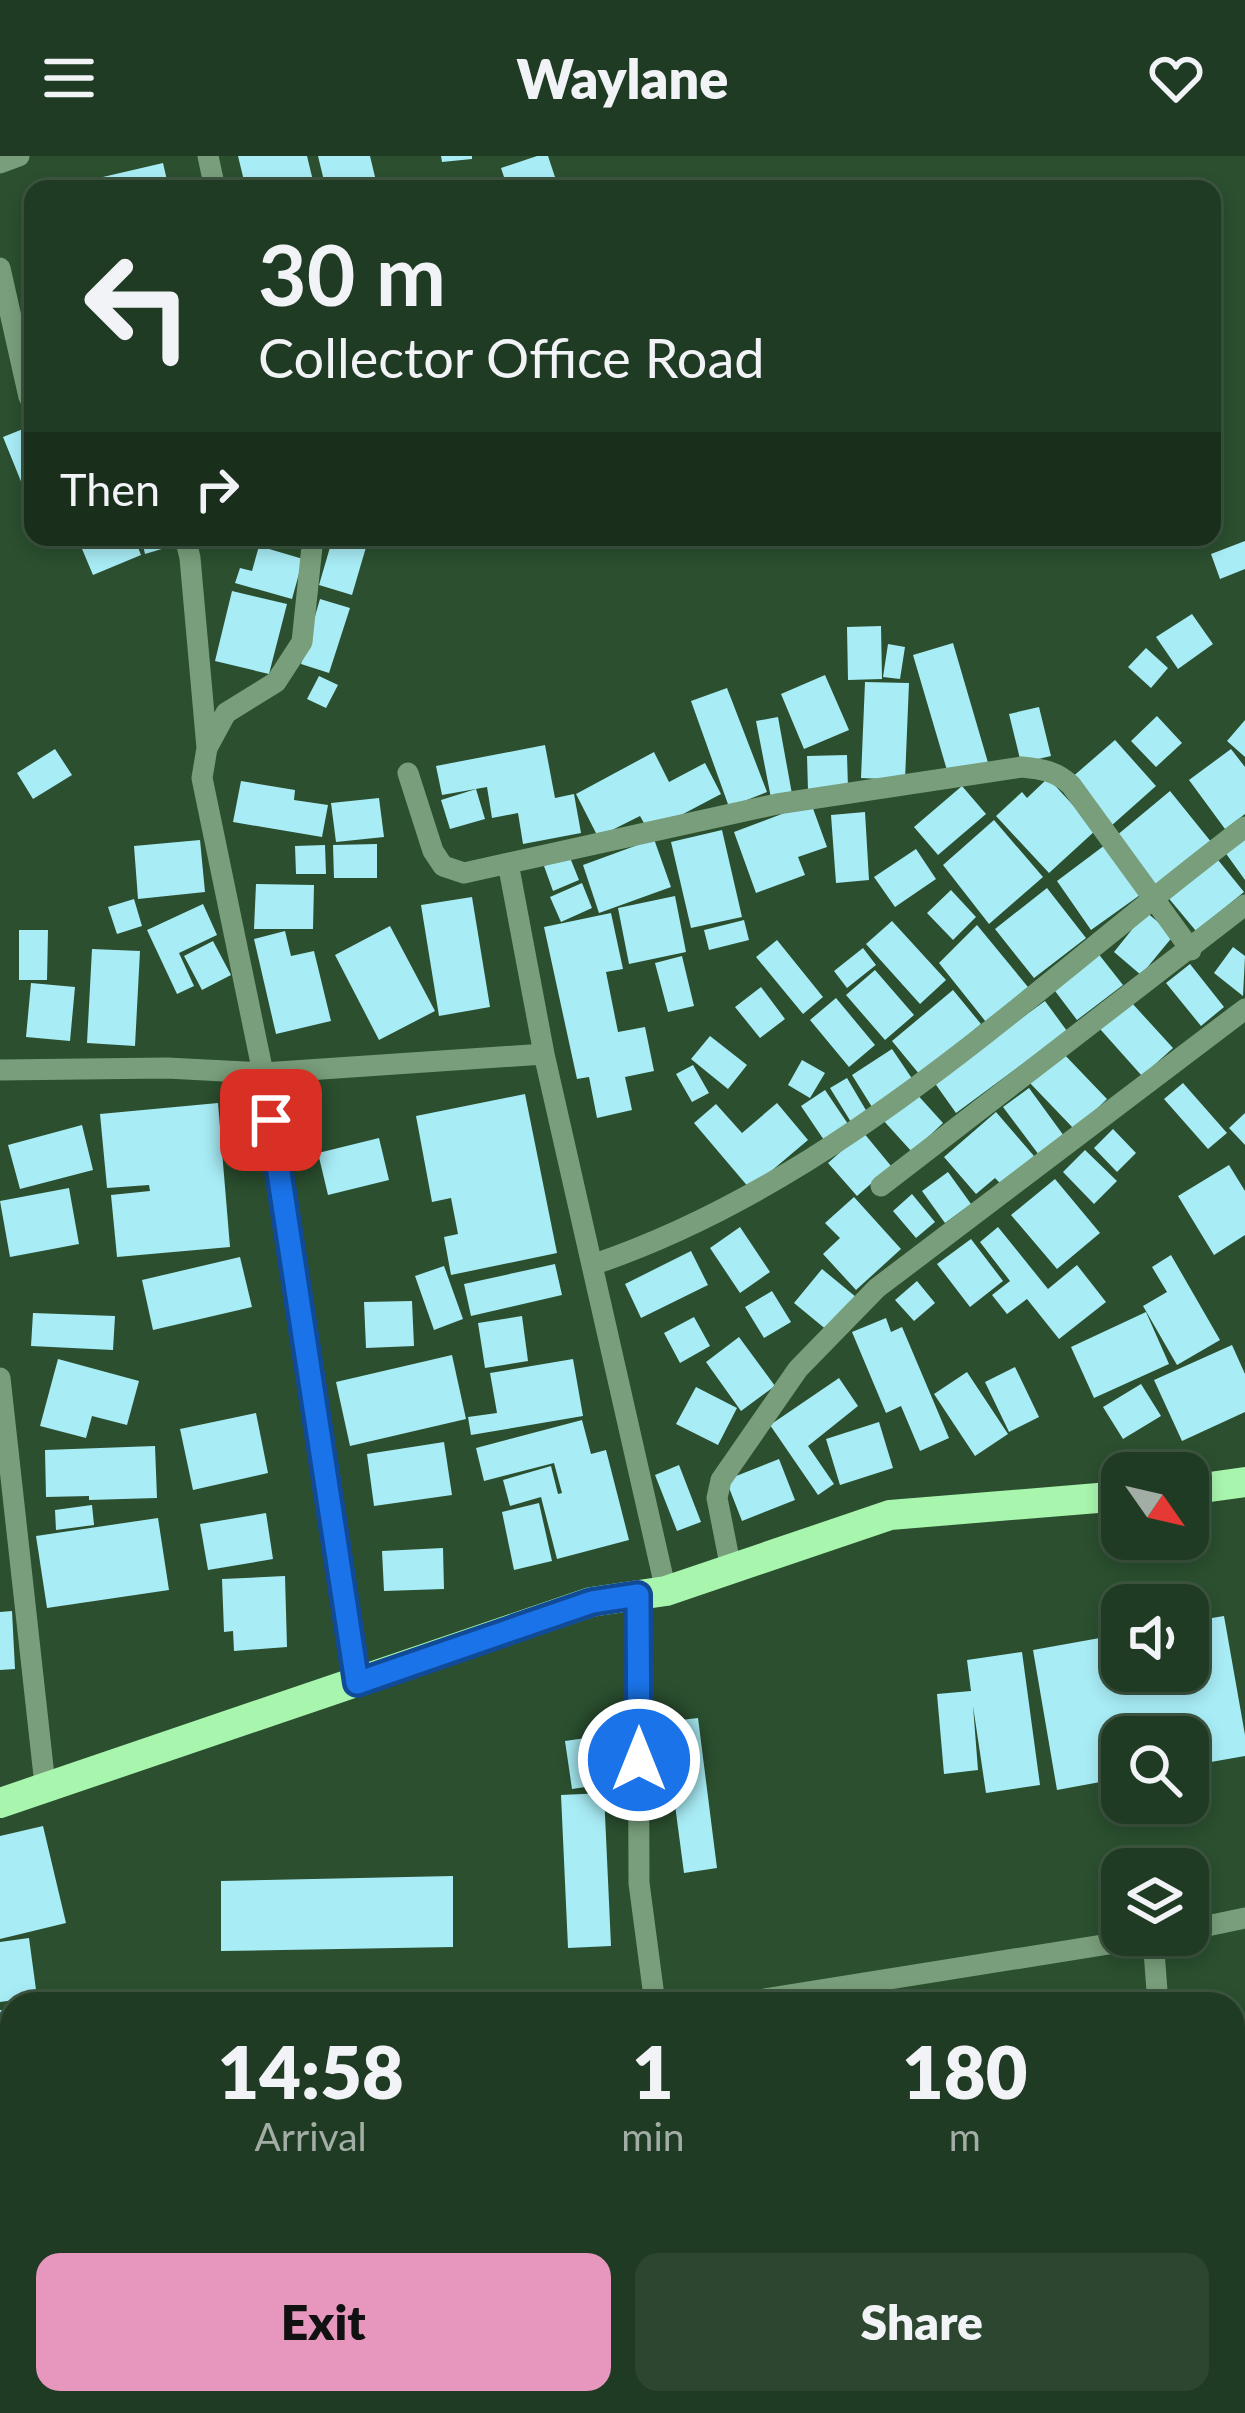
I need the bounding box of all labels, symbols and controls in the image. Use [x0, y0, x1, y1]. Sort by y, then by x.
icon: menu [36, 45, 102, 111]
icon: heart [1143, 45, 1209, 111]
text: Waylane [517, 46, 728, 111]
text: 30 m [258, 223, 446, 324]
icon: left [60, 228, 216, 384]
text: Collector Office Road [258, 325, 764, 390]
icon: right [184, 456, 250, 522]
text: Then [60, 462, 160, 516]
pin [220, 1069, 322, 1171]
icon: arrive [238, 1087, 304, 1153]
north arrow [1101, 1452, 1209, 1560]
map controls [1101, 1452, 1209, 1956]
button: sound [1101, 1584, 1209, 1692]
position arrow [576, 1697, 702, 1823]
button: search [1101, 1716, 1209, 1824]
button: layers [1101, 1848, 1209, 1956]
text: 14:58 [218, 2028, 404, 2114]
text: 1 [632, 2028, 674, 2114]
text: 180 [902, 2028, 1027, 2114]
text: Arrival [254, 2113, 367, 2159]
text: min [621, 2113, 685, 2159]
text: m [949, 2113, 981, 2159]
button: Exit [36, 2253, 611, 2391]
button: Share [635, 2253, 1209, 2391]

